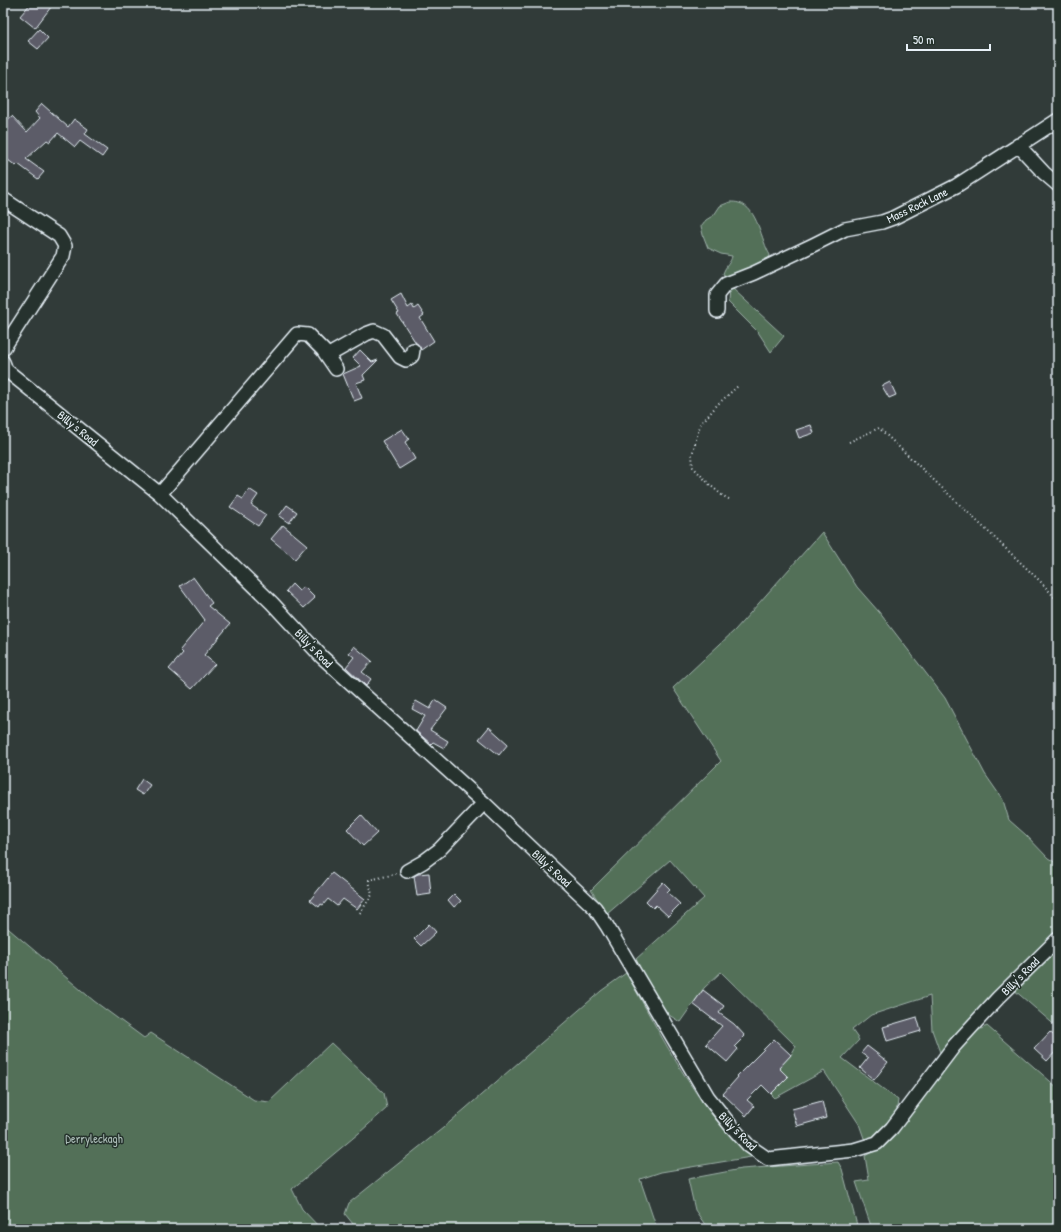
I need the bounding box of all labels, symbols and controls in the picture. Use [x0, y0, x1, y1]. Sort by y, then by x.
scale bar [907, 26, 990, 52]
text: 50 m [913, 31, 934, 48]
street label: Mass Rock Lane [884, 183, 951, 227]
street label: Billy's Road [54, 406, 102, 450]
street label: Billy's Road [291, 625, 337, 671]
street label: Billy's Road [529, 845, 576, 891]
street label: Billy's Road [997, 953, 1043, 999]
street label: Billy's Road [715, 1108, 761, 1154]
park label: Derryleckagh [65, 1130, 123, 1147]

